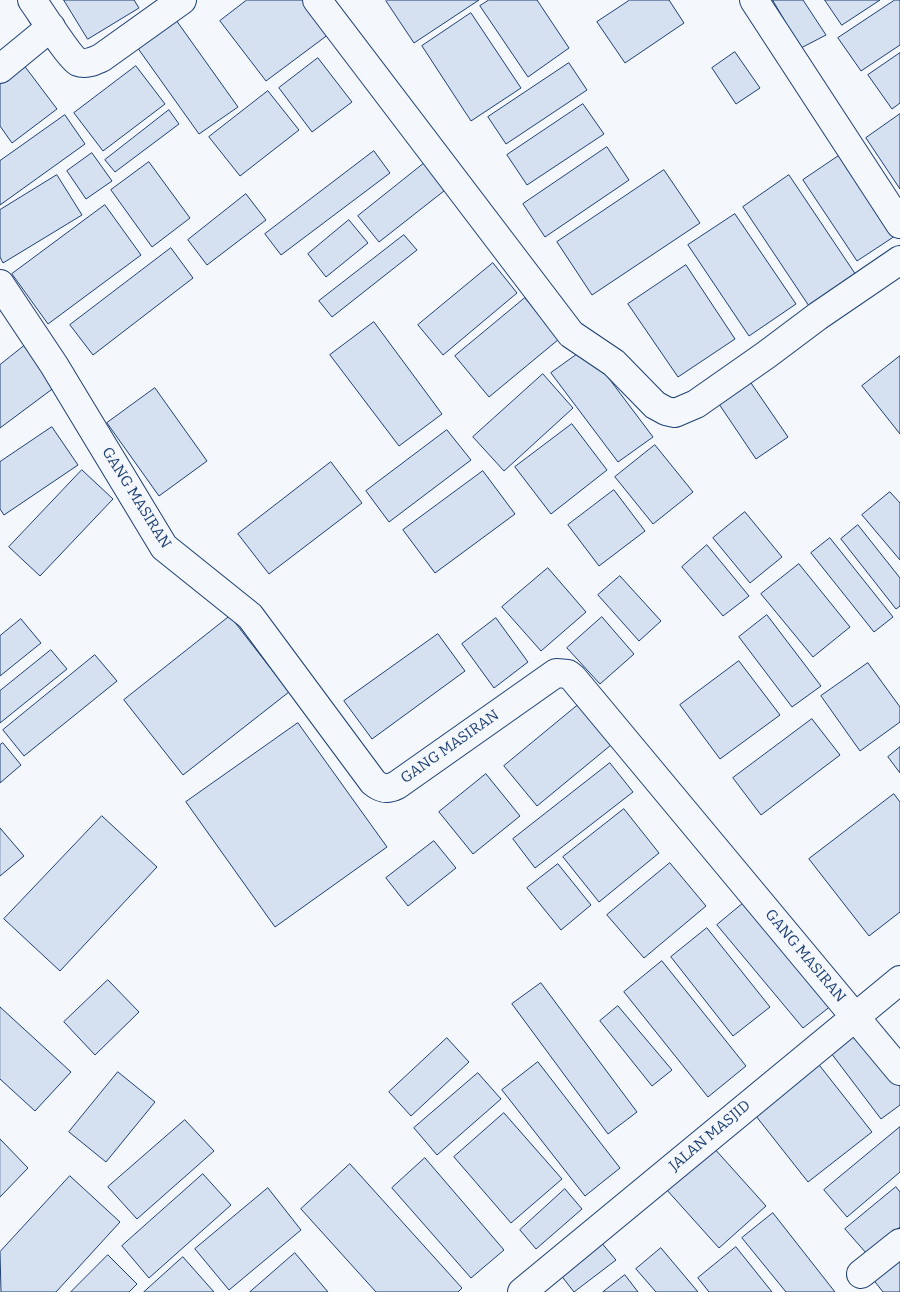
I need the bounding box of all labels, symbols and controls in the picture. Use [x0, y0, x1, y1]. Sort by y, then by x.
street label: GANG MASIRAN [98, 444, 174, 552]
street label: GANG MASIRAN [397, 706, 503, 788]
street label: GANG MASIRAN [761, 906, 849, 1006]
street label: JALAN MASJID [666, 1097, 754, 1175]

